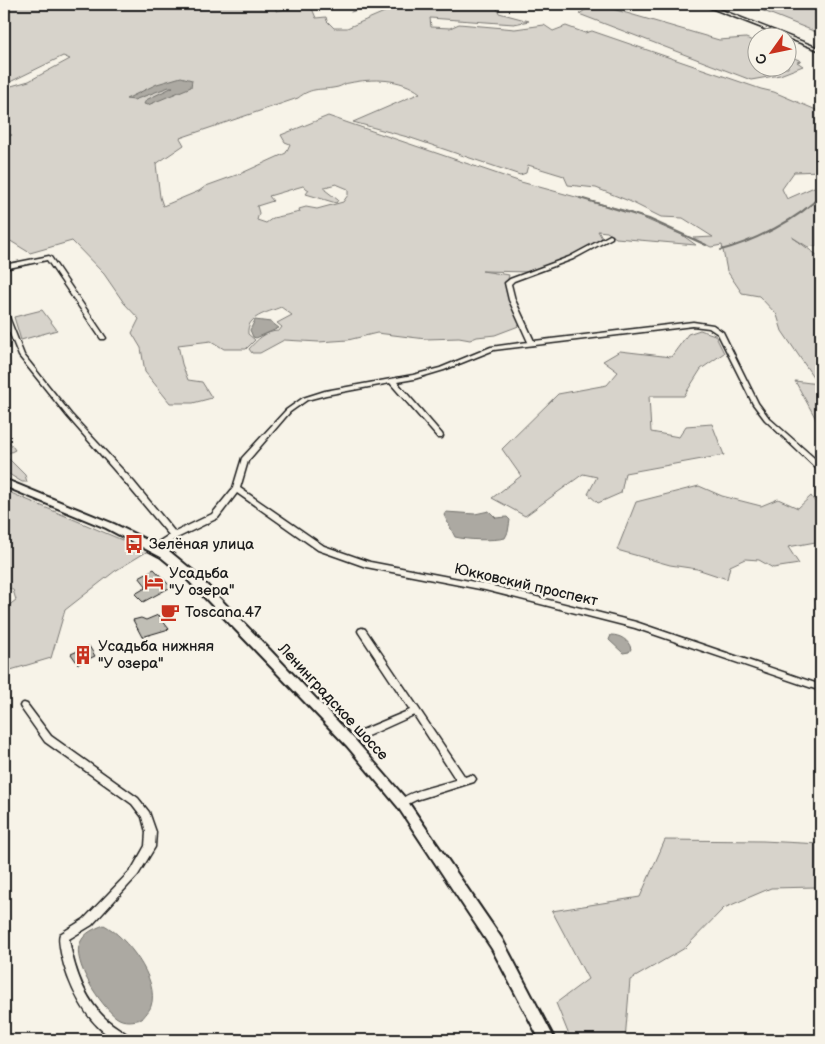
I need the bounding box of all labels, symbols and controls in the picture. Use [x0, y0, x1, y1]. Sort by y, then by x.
north arrow [748, 28, 798, 78]
text: С [752, 50, 771, 68]
bus stop icon: Зелёная улица [123, 533, 145, 555]
place label: Зелёная улица [149, 535, 254, 554]
street label: Юкковский проспект [452, 559, 600, 611]
place label: Усадьба "У озера" [169, 564, 235, 600]
hotel icon: Усадьба "У озера" [143, 571, 165, 593]
cafe icon: Toscana.47 [159, 601, 181, 623]
place label: Toscana.47 [185, 603, 262, 622]
place label: Усадьба нижняя "У озера" [98, 637, 214, 673]
street label: Ленинградское шоссе [273, 639, 392, 765]
building icon: Усадьба нижняя "У озера" [72, 644, 94, 666]

